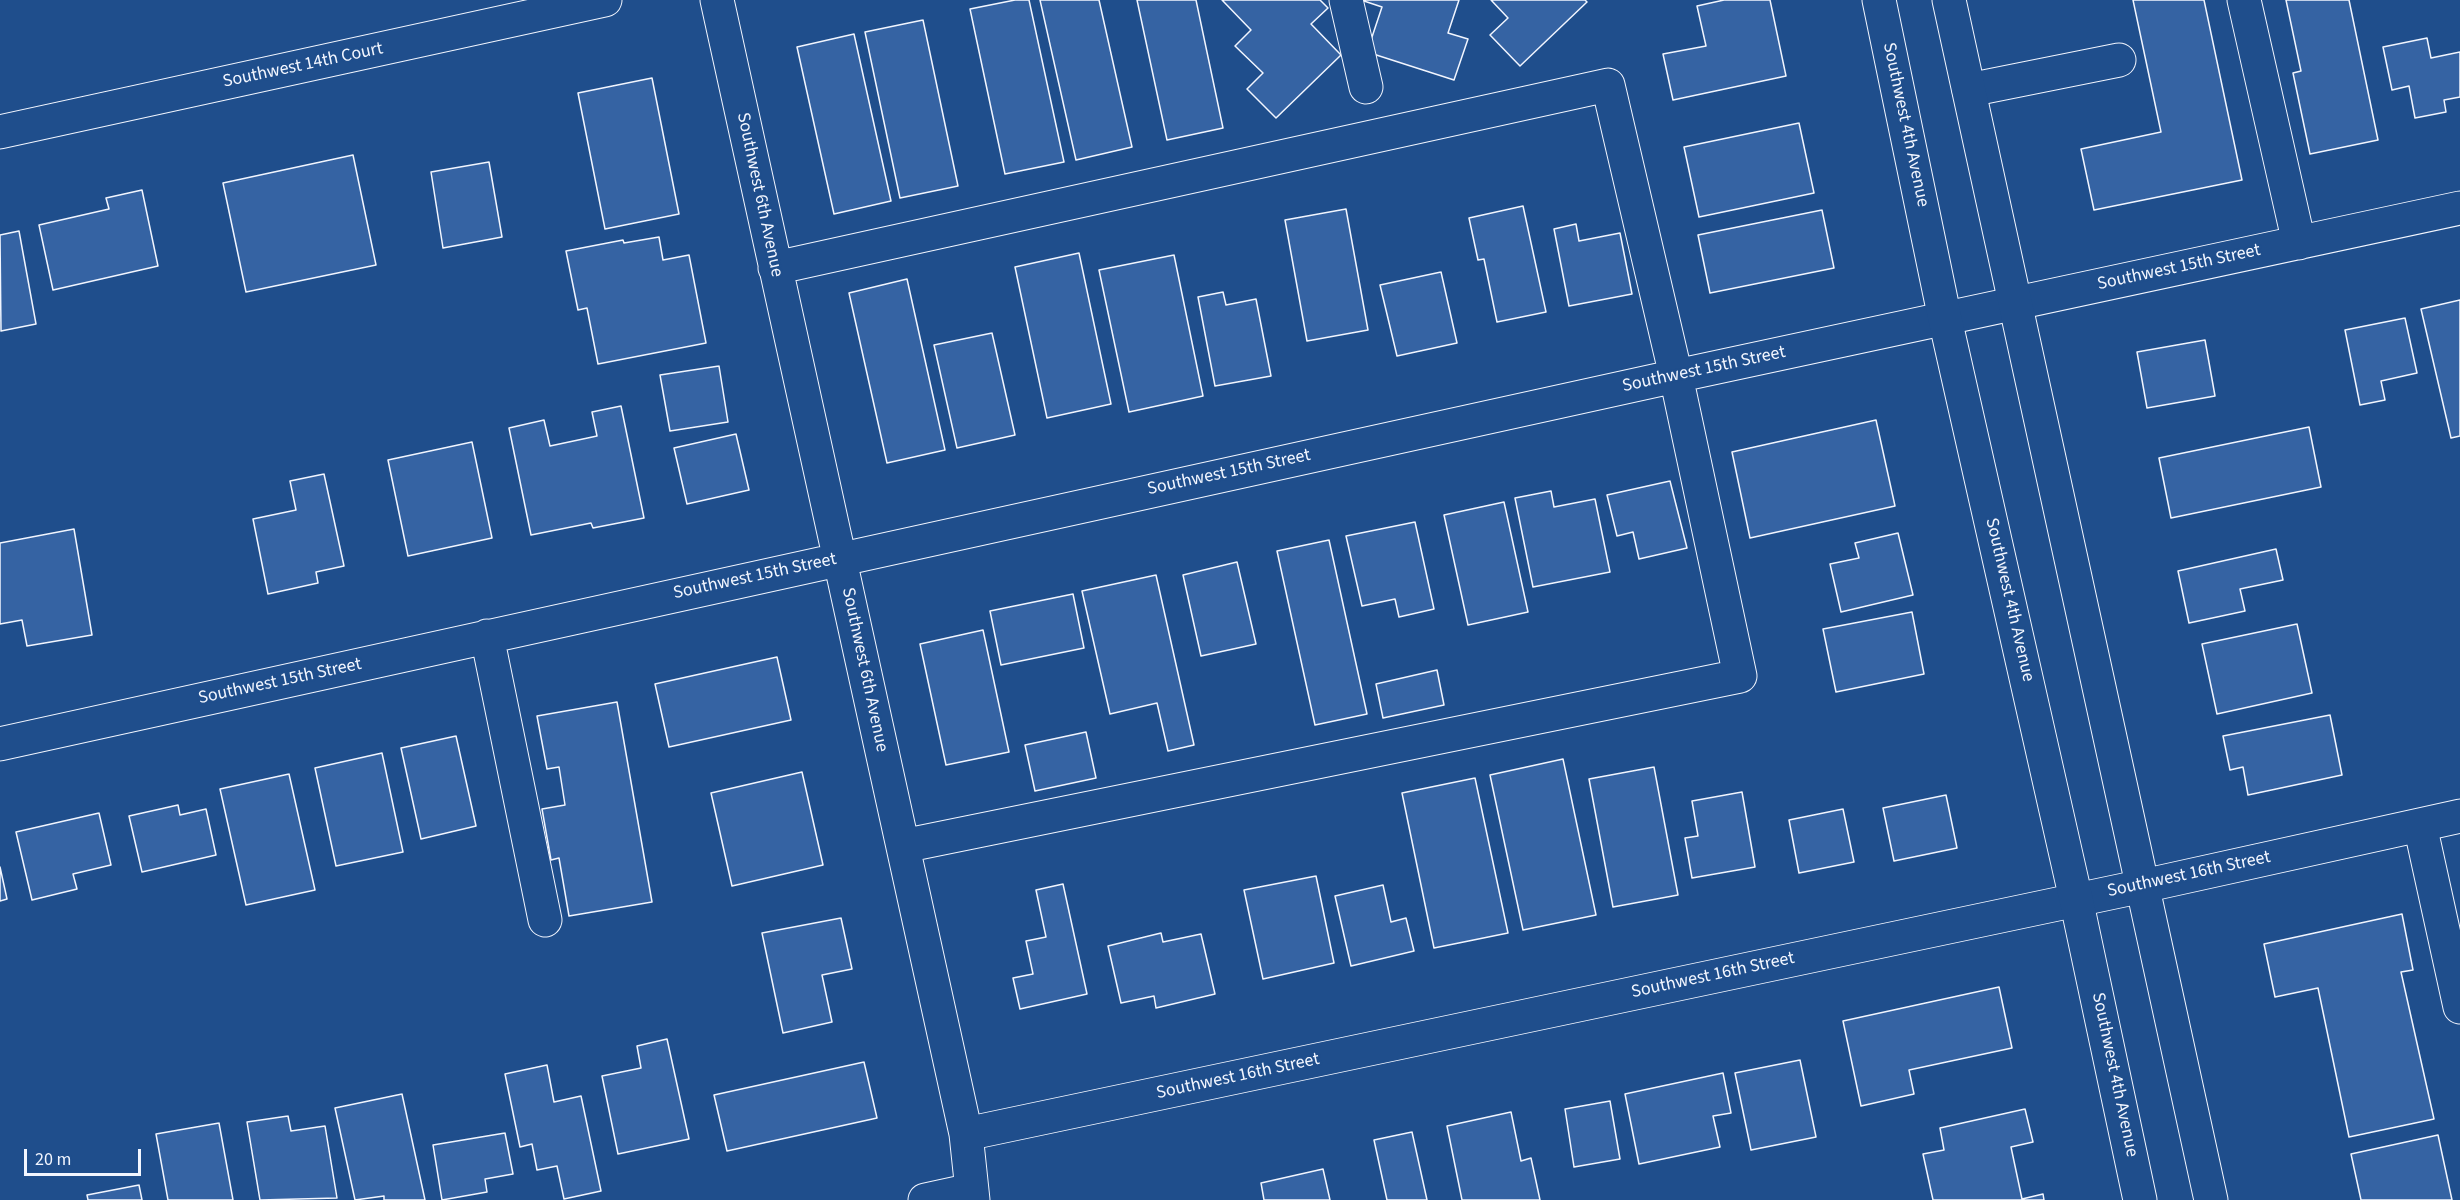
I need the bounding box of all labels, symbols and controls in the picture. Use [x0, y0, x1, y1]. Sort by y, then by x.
street label: Southwest 14th Court [221, 38, 385, 94]
street label: Southwest 4th Avenue [1877, 41, 1933, 209]
street label: Southwest 6th Avenue [731, 111, 787, 279]
street label: Southwest 15th Street [2095, 240, 2263, 296]
street label: Southwest 15th Street [1620, 342, 1788, 398]
street label: Southwest 15th Street [1145, 445, 1313, 501]
street label: Southwest 4th Avenue [1980, 516, 2038, 684]
street label: Southwest 15th Street [671, 549, 839, 605]
street label: Southwest 6th Avenue [836, 586, 892, 754]
street label: Southwest 15th Street [196, 654, 364, 710]
street label: Southwest 16th Street [2105, 847, 2273, 903]
street label: Southwest 16th Street [1629, 948, 1797, 1004]
street label: Southwest 4th Avenue [2086, 991, 2142, 1159]
street label: Southwest 16th Street [1154, 1049, 1322, 1105]
scale bar [27, 1137, 144, 1175]
text: 20 m [35, 1147, 71, 1172]

